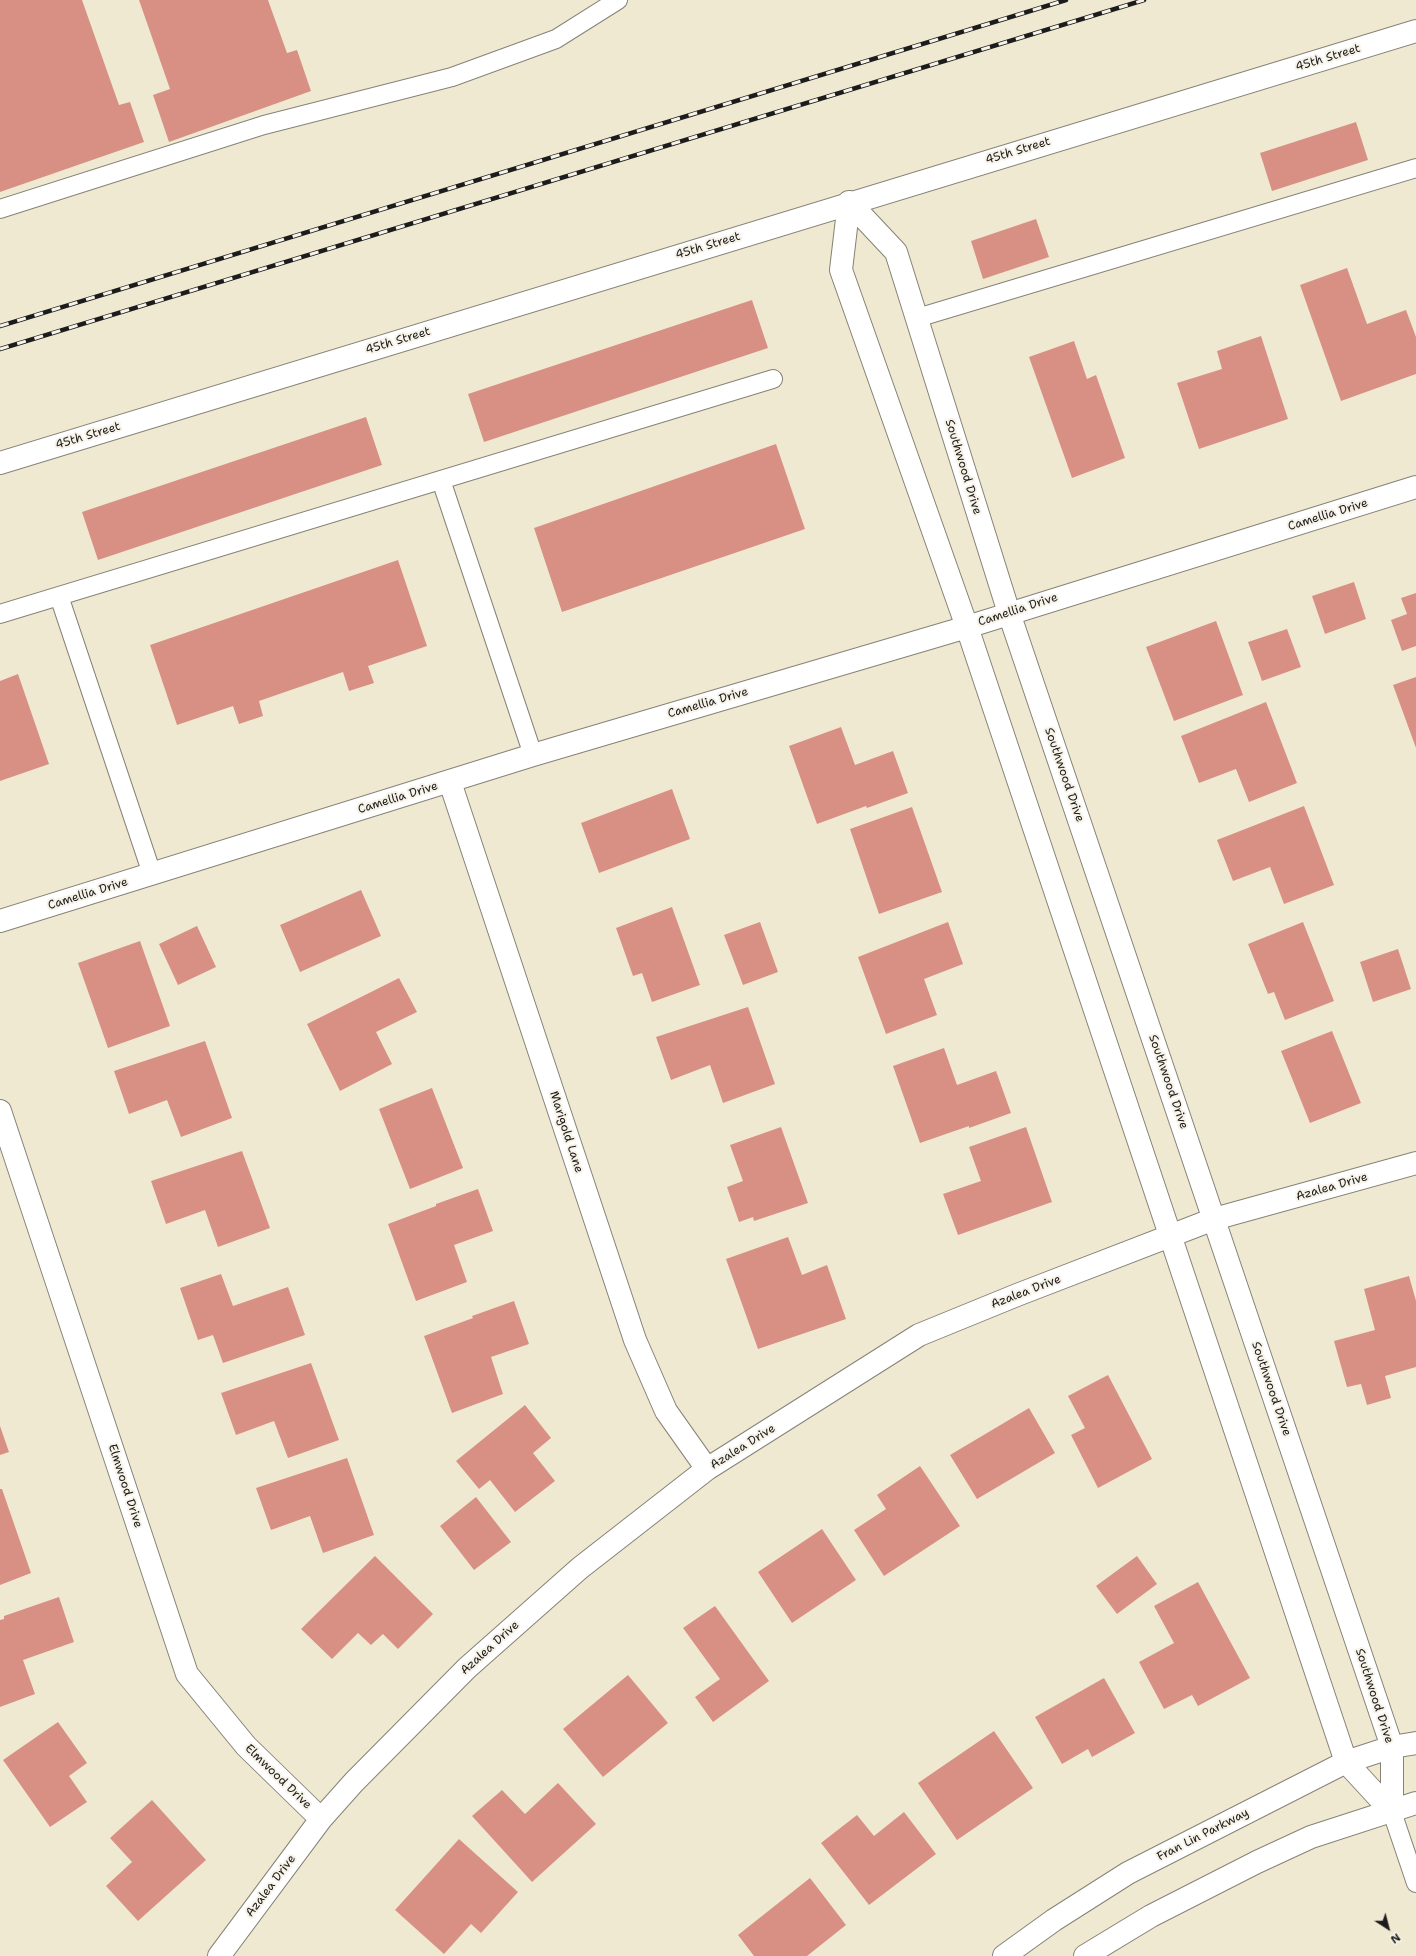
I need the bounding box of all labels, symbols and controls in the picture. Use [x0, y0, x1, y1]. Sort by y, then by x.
street label: 45th Street [1294, 41, 1362, 75]
street label: 45th Street [984, 134, 1052, 168]
street label: 45th Street [674, 229, 742, 263]
street label: 45th Street [364, 324, 432, 358]
street label: Southwood Drive [942, 418, 984, 516]
street label: 45th Street [54, 419, 122, 453]
street label: Camellia Drive [1286, 496, 1370, 534]
street label: Camellia Drive [976, 590, 1060, 630]
street label: Camellia Drive [666, 685, 750, 721]
street label: Southwood Drive [1041, 726, 1087, 824]
street label: Camellia Drive [356, 779, 440, 817]
street label: Camellia Drive [46, 875, 130, 913]
street label: Southwood Drive [1145, 1033, 1191, 1131]
street label: Marigold Lane [546, 1089, 586, 1175]
street label: Azalea Drive [1295, 1170, 1369, 1204]
street label: Azalea Drive [989, 1272, 1063, 1312]
street label: Southwood Drive [1248, 1340, 1294, 1438]
street label: Azalea Drive [708, 1421, 778, 1473]
street label: Elmwood Drive [105, 1442, 145, 1530]
street label: Azalea Drive [458, 1618, 522, 1678]
street label: Southwood Drive [1352, 1647, 1396, 1745]
street label: Elmwood Drive [242, 1742, 314, 1812]
street label: Fran Lin Parkway [1155, 1806, 1251, 1864]
street label: Azalea Drive [243, 1852, 299, 1920]
north arrow [1368, 1908, 1408, 1948]
text: N [1387, 1929, 1403, 1947]

